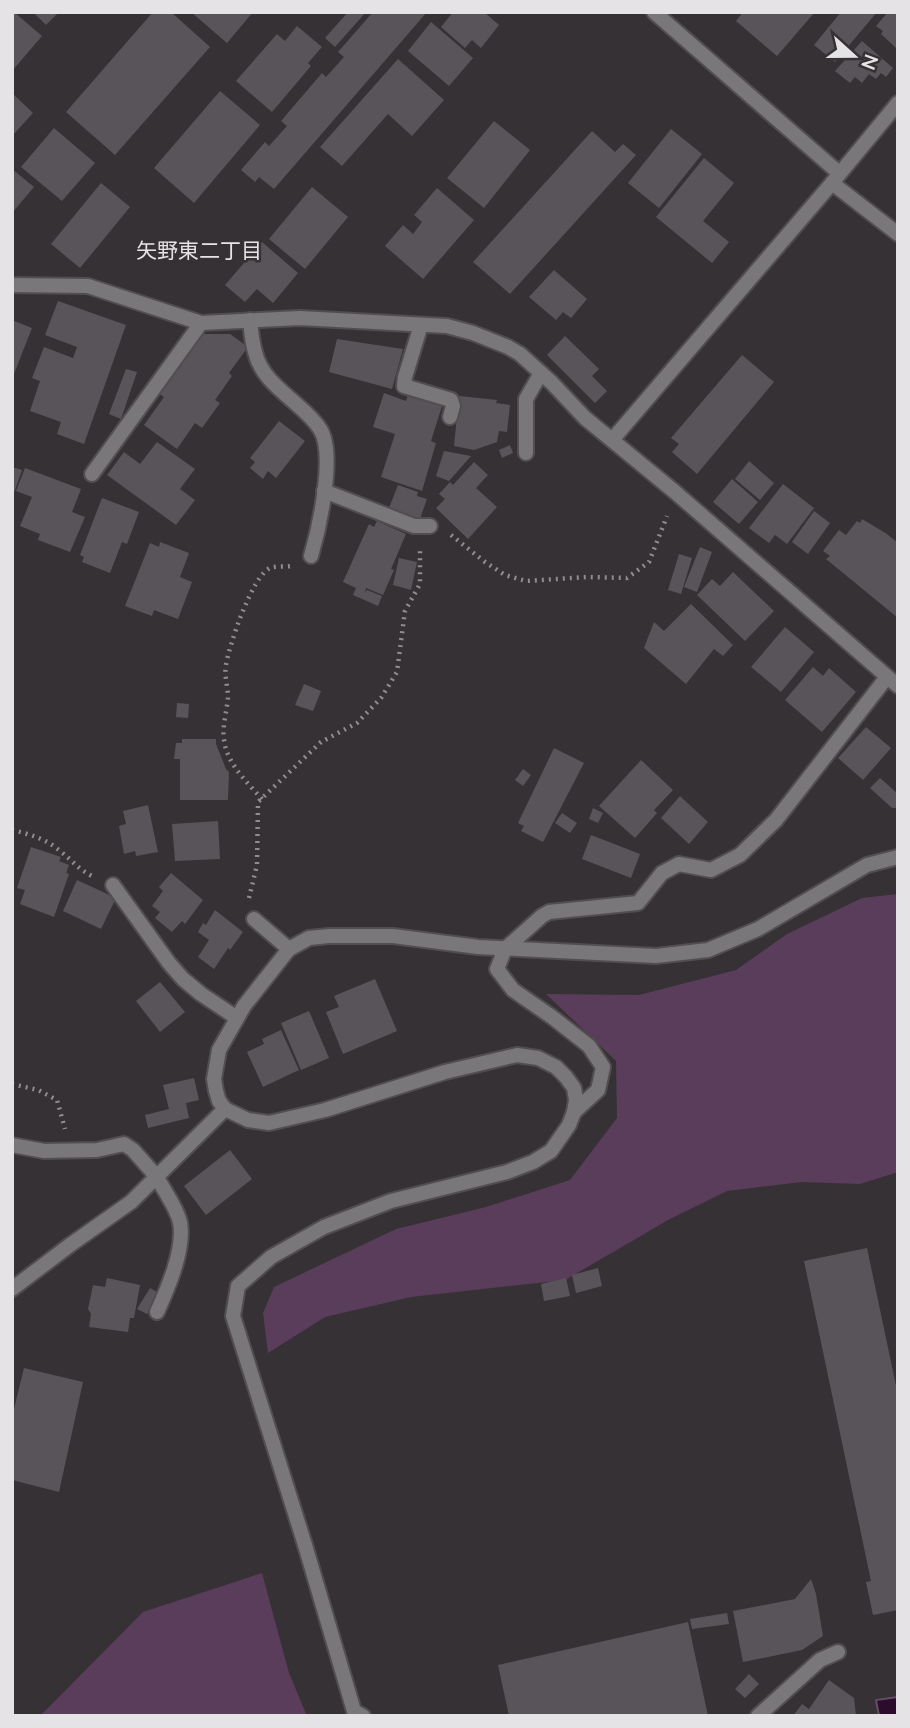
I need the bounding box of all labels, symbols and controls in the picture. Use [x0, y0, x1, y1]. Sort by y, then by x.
north arrow [819, 21, 889, 91]
text: N [857, 51, 884, 73]
district label: 矢野東二丁目 [136, 237, 262, 262]

